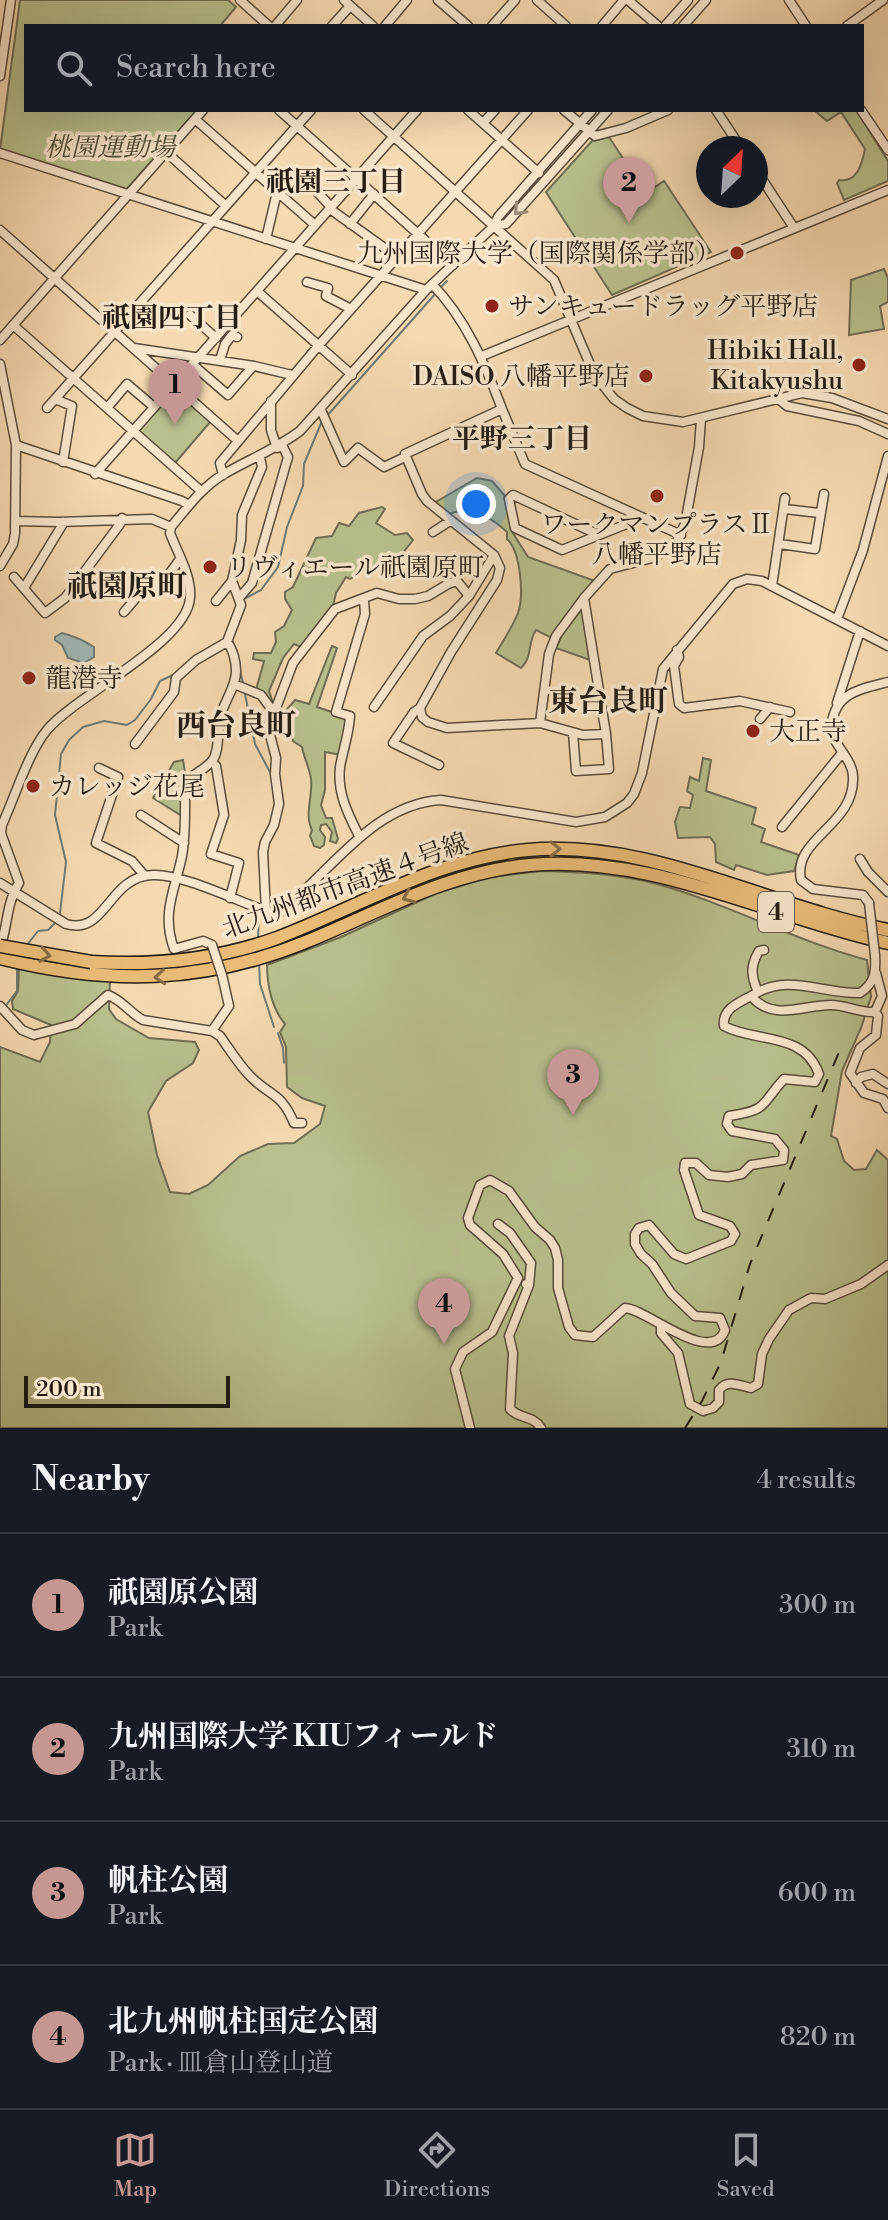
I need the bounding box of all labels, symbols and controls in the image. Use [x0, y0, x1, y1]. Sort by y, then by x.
search box [24, 24, 864, 112]
icon: search [52, 46, 96, 90]
text: Search here [116, 49, 276, 87]
park label: 桃園運動場 [45, 132, 177, 164]
north arrow [696, 136, 768, 208]
pin: 2 [603, 157, 655, 223]
district label: 祇園三丁目 [266, 165, 406, 200]
one-way arrow [513, 201, 528, 215]
place label: 九州国際大学（国際関係学部） [357, 238, 721, 270]
marker: 九州国際大学（国際関係学部） [728, 244, 746, 262]
place label: サンキュードラッグ平野店 [508, 291, 818, 323]
marker: サンキュードラッグ平野店 [483, 297, 501, 315]
district label: 祇園四丁目 [102, 301, 242, 336]
place label: Hibiki Hall, Kitakyushu [707, 335, 843, 397]
marker: Hibiki Hall, Kitakyushu [850, 356, 868, 374]
pin: 1 [149, 359, 201, 425]
place label: DAISO 八幡平野店 [413, 361, 630, 393]
marker: DAISO 八幡平野店 [637, 367, 655, 385]
district label: 平野三丁目 [452, 422, 592, 457]
your location [456, 484, 496, 524]
marker: ワークマンプラスⅡ 八幡平野店 [648, 487, 666, 505]
place label: ワークマンプラスⅡ 八幡平野店 [540, 509, 774, 571]
place label: リヴィエール祇園原町 [226, 552, 484, 584]
marker: リヴィエール祇園原町 [201, 558, 219, 576]
district label: 祇園原町 [67, 568, 187, 606]
place label: 龍潜寺 [45, 663, 123, 695]
marker: 龍潜寺 [20, 669, 38, 687]
district label: 東台良町 [548, 683, 668, 721]
district label: 西台良町 [176, 707, 296, 745]
place label: 大正寺 [769, 716, 847, 748]
marker: 大正寺 [744, 722, 762, 740]
place label: カレッジ花尾 [49, 771, 205, 803]
marker: カレッジ花尾 [24, 777, 42, 795]
street label: 北九州都市高速４号線 [218, 826, 473, 945]
one-way arrow [549, 840, 562, 858]
one-way arrow [402, 887, 416, 903]
road number: 4 [758, 892, 794, 932]
one-way arrow [39, 945, 52, 962]
one-way arrow [153, 968, 166, 985]
pin: 3 [547, 1049, 599, 1115]
pin: 4 [418, 1278, 470, 1344]
scale bar [24, 1372, 230, 1408]
text: 200 m [36, 1376, 102, 1403]
text: Nearby [32, 1459, 150, 1501]
text: 4 results [757, 1464, 856, 1496]
text: 祇園原公園 [108, 1574, 258, 1612]
text: 1 [52, 1589, 64, 1621]
text: 300 m [779, 1589, 856, 1621]
text: Park [108, 1612, 162, 1644]
text: 九州国際大学 KIUフィールド [108, 1718, 499, 1756]
text: 2 [50, 1733, 66, 1765]
text: 310 m [787, 1733, 856, 1765]
text: Park [108, 1756, 162, 1788]
text: 帆柱公園 [108, 1862, 228, 1900]
text: 3 [50, 1877, 66, 1909]
text: 600 m [778, 1877, 856, 1909]
text: Park [108, 1900, 162, 1932]
text: 北九州帆柱国定公園 [108, 2003, 378, 2041]
text: 4 [49, 2021, 67, 2053]
text: 820 m [780, 2021, 856, 2053]
text: Park · 皿倉山登山道 [108, 2047, 333, 2079]
tab: Map [113, 2128, 157, 2203]
tab: Directions [384, 2128, 490, 2203]
tab: Saved [717, 2128, 775, 2203]

